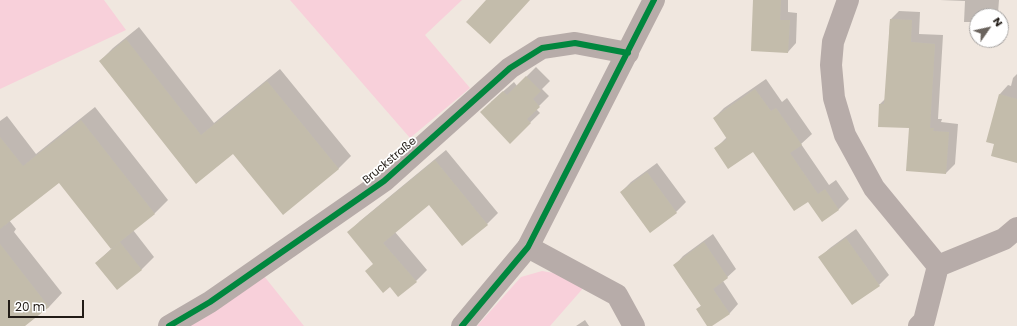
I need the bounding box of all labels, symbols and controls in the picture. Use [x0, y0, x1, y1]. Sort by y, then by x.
north arrow [969, 8, 1009, 48]
text: N [989, 14, 1007, 30]
street label: Bruckstraße [361, 135, 419, 187]
scale bar [10, 292, 86, 318]
text: 20 m [15, 298, 45, 315]

